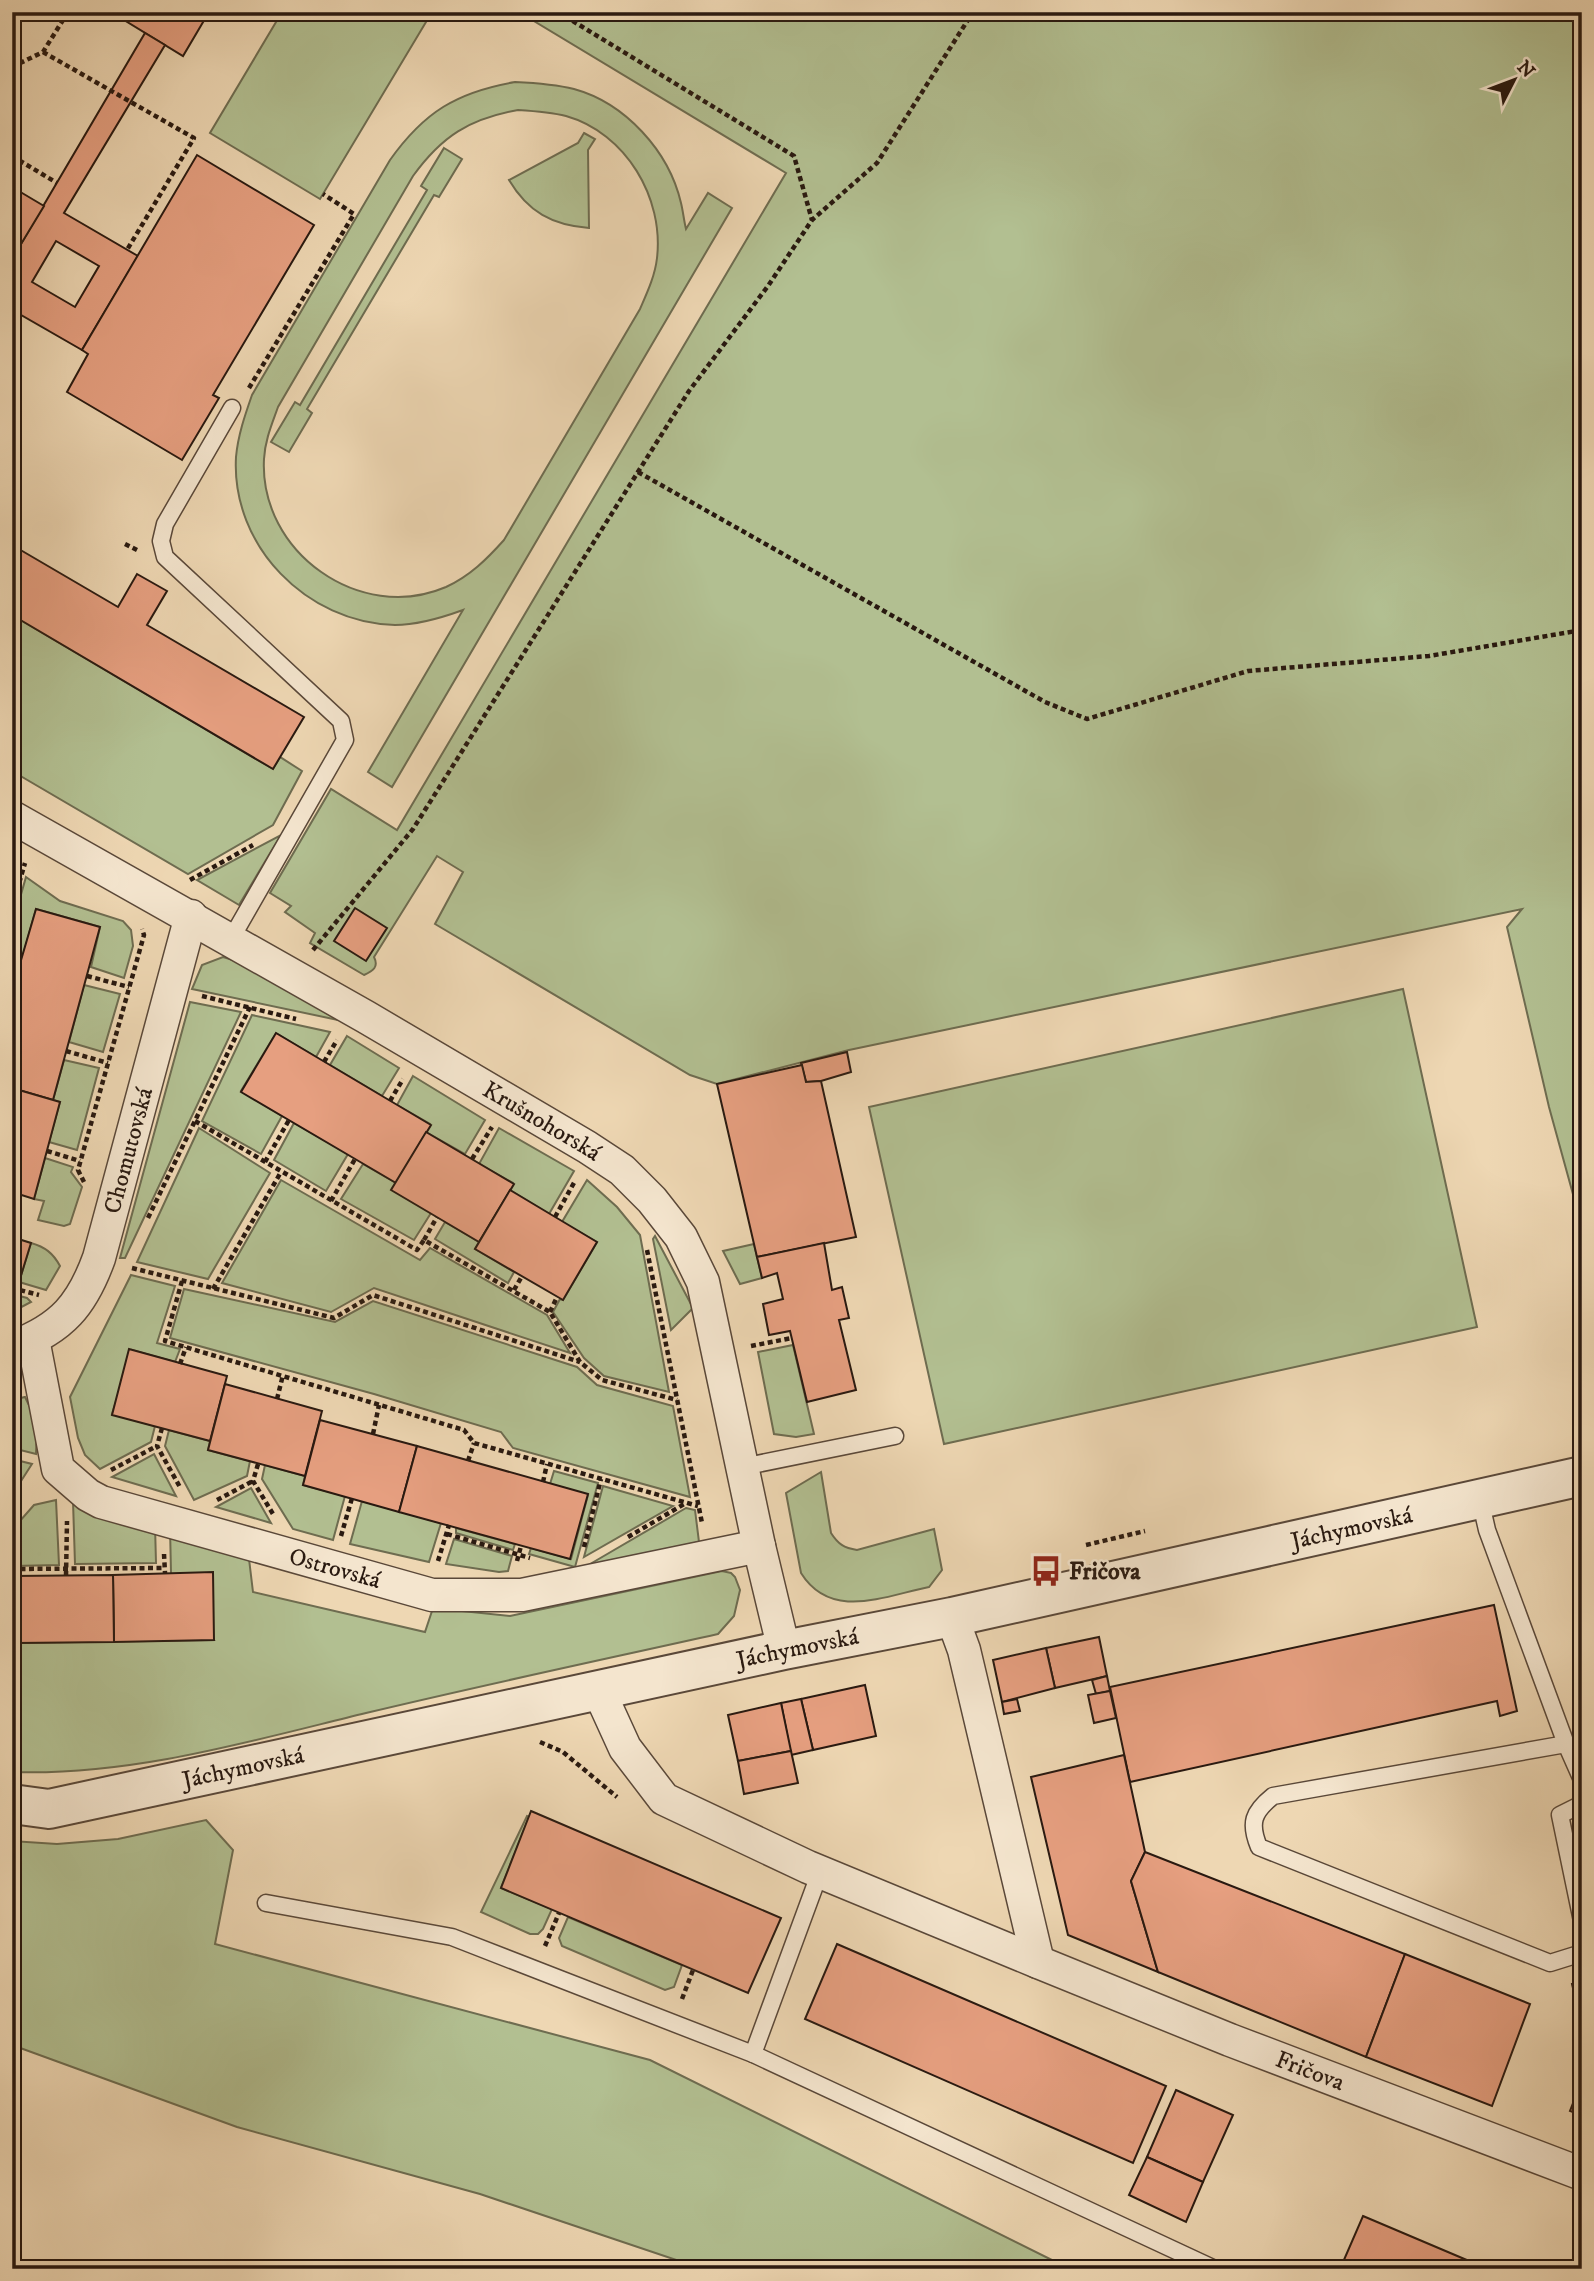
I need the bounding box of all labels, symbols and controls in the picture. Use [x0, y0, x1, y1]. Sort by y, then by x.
north arrow [1478, 46, 1548, 116]
text: N [1512, 56, 1540, 83]
street label: Krušnohorská [477, 1075, 607, 1169]
street label: Chomutovská [98, 1083, 160, 1217]
street label: Jáchymovská [1286, 1500, 1416, 1557]
street label: Ostrovská [285, 1542, 385, 1596]
bus stop icon: Fričova [1029, 1554, 1063, 1588]
place label: Fričova [1069, 1557, 1141, 1587]
street label: Jáchymovská [732, 1622, 862, 1676]
street label: Jáchymovská [178, 1740, 308, 1796]
street label: Fričova [1271, 2045, 1349, 2098]

